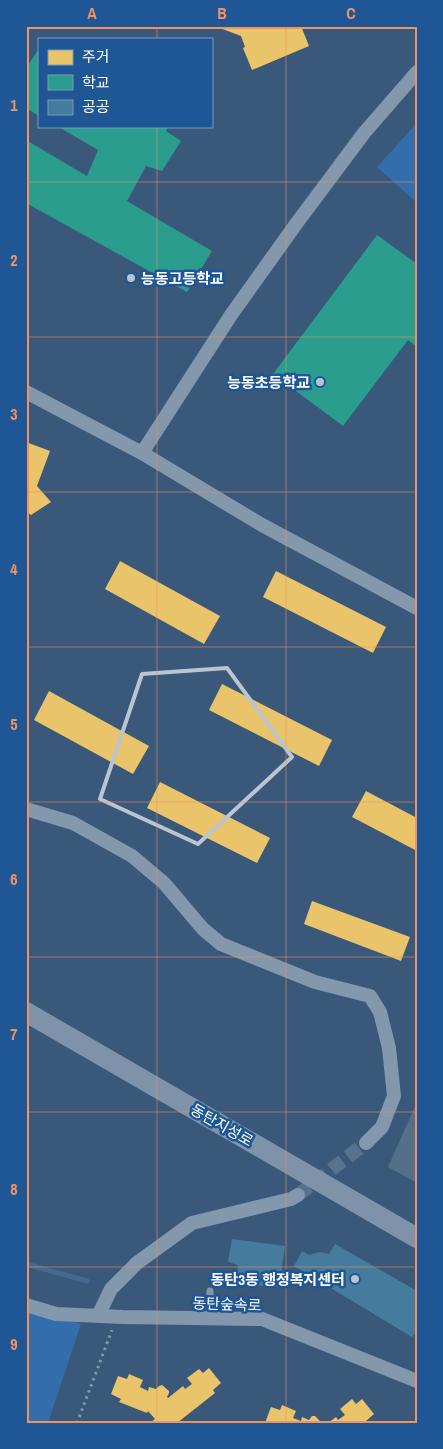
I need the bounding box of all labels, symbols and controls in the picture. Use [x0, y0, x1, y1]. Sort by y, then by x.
text: A [87, 2, 97, 24]
text: B [217, 2, 227, 24]
text: C [346, 2, 356, 24]
legend [38, 38, 212, 128]
text: 주거 [82, 46, 110, 67]
text: 학교 [82, 72, 110, 93]
text: 1 [10, 94, 18, 116]
text: 공공 [82, 96, 110, 117]
text: 2 [10, 249, 18, 271]
place label: 능동고등학교 [141, 268, 224, 289]
marker: 능동고등학교 [125, 272, 137, 284]
place label: 능동초등학교 [227, 372, 310, 393]
marker: 능동초등학교 [314, 376, 326, 388]
text: 3 [10, 403, 18, 425]
text: 4 [10, 558, 18, 580]
text: 5 [10, 713, 18, 735]
text: 6 [10, 868, 18, 890]
text: 7 [10, 1023, 18, 1045]
street label: 동탄지성로 [187, 1099, 257, 1151]
text: 8 [10, 1178, 18, 1200]
place label: 동탄3동 행정복지센터 [211, 1269, 345, 1290]
marker: 동탄3동 행정복지센터 [349, 1273, 361, 1285]
street label: 동탄숲속로 [192, 1292, 262, 1316]
text: 9 [10, 1333, 18, 1355]

